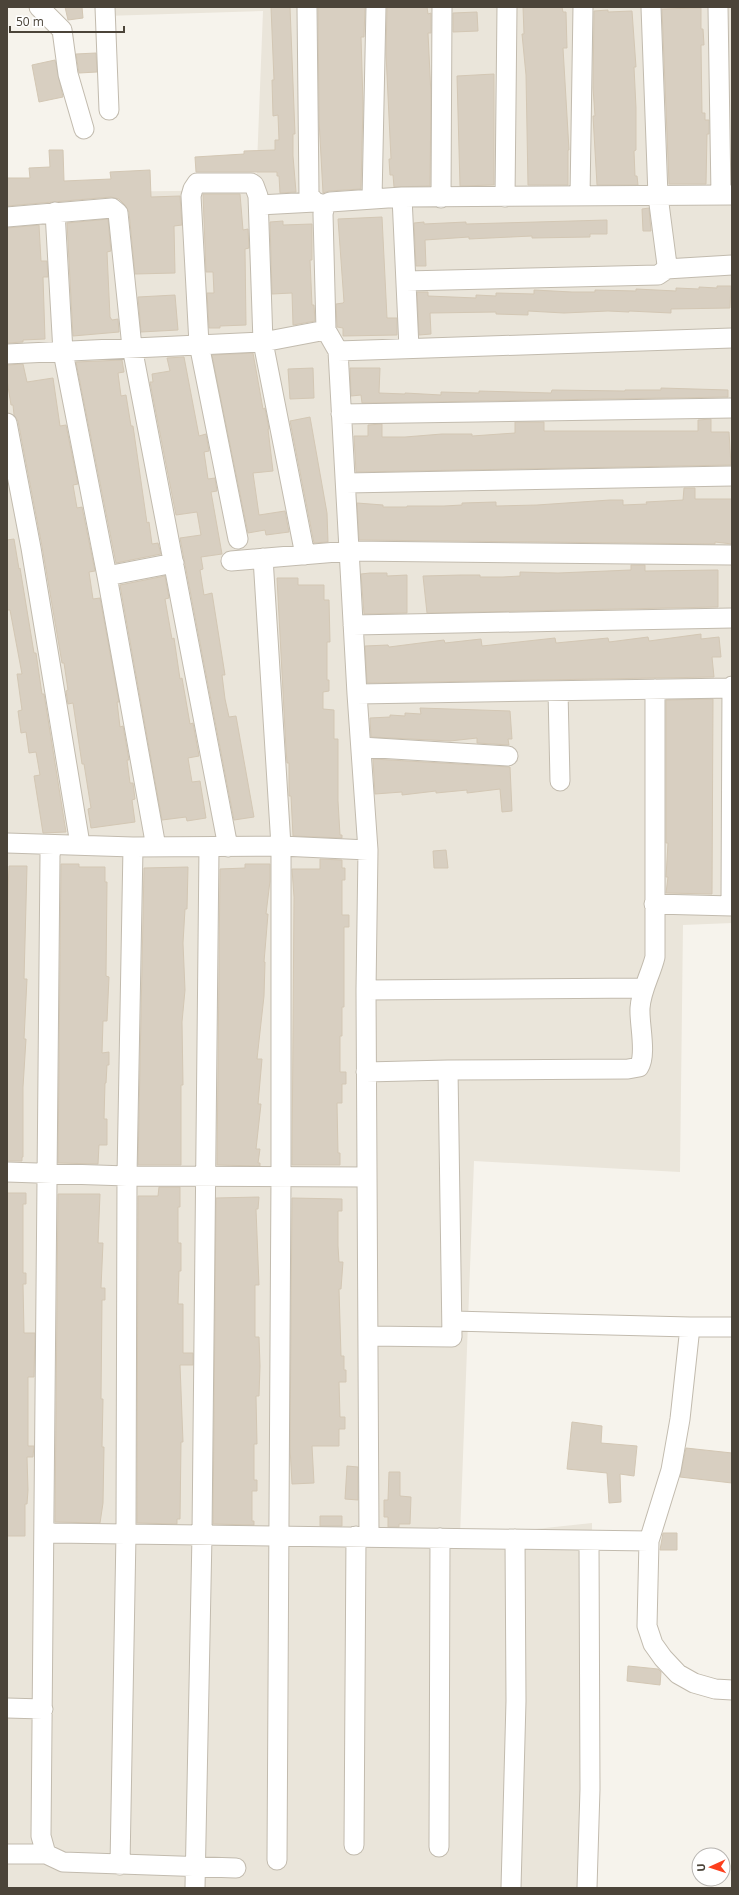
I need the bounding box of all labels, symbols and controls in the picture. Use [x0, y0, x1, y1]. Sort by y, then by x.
scale bar [10, 8, 124, 34]
text: 50 m [16, 13, 44, 30]
north arrow [691, 1847, 731, 1887]
text: U [693, 1863, 708, 1872]

